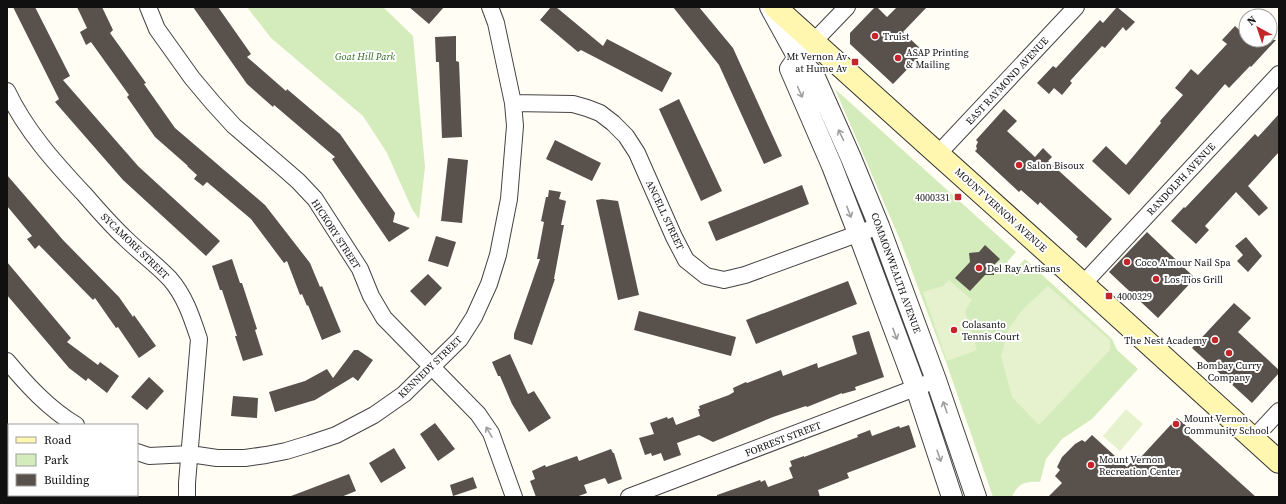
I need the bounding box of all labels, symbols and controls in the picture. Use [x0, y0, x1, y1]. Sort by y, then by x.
north arrow [1238, 8, 1278, 48]
text: N [1244, 12, 1260, 29]
place label: Truist [883, 30, 910, 43]
marker: Truist [870, 31, 880, 41]
street label: EAST RAYMOND AVENUE [963, 34, 1051, 128]
place label: ASAP Printing & Mailing [906, 46, 969, 71]
park label: Goat Hill Park [335, 50, 395, 63]
place label: Mt Vernon Av at Hume Av [786, 50, 847, 75]
marker: ASAP Printing & Mailing [893, 53, 903, 63]
marker: Mt Vernon Av at Hume Av [850, 57, 860, 67]
one-way arrow [796, 86, 804, 98]
one-way arrow [837, 129, 844, 141]
street label: RANDOLPH AVENUE [1144, 140, 1218, 218]
place label: Salon Bisoux [1027, 159, 1085, 172]
marker: Salon Bisoux [1014, 160, 1024, 170]
street label: MOUNT VERNON AVENUE [952, 165, 1050, 255]
street label: ANCELL STREET [643, 178, 687, 252]
place label: 4000331 [915, 191, 950, 204]
marker: 4000331 [953, 192, 963, 202]
street label: HICKORY STREET [309, 197, 363, 271]
one-way arrow [846, 206, 854, 218]
street label: SYCAMORE STREET [98, 210, 172, 282]
street label: COMMONWEALTH AVENUE [868, 211, 924, 335]
place label: Coco A'mour Nail Spa [1135, 256, 1232, 269]
marker: Coco A'mour Nail Spa [1122, 257, 1132, 267]
place label: Del Ray Artisans [987, 262, 1060, 275]
marker: Del Ray Artisans [974, 263, 984, 273]
place label: Los Tios Grill [1164, 273, 1223, 286]
marker: Los Tios Grill [1151, 274, 1161, 284]
place label: 4000329 [1117, 290, 1152, 303]
marker: 4000329 [1104, 291, 1114, 301]
place label: Colasanto Tennis Court [962, 318, 1020, 343]
marker: Colasanto Tennis Court [949, 325, 959, 335]
one-way arrow [892, 327, 900, 339]
street label: KENNEDY STREET [395, 333, 465, 401]
place label: The Nest Academy [1124, 334, 1208, 347]
marker: The Nest Academy [1210, 335, 1220, 345]
marker: Bombay Curry Company [1224, 348, 1234, 358]
place label: Bombay Curry Company [1197, 359, 1262, 384]
one-way arrow [941, 401, 948, 414]
place label: Mount Vernon Community School [1184, 412, 1269, 437]
street label: FORREST STREET [743, 419, 823, 459]
marker: Mount Vernon Community School [1171, 419, 1181, 429]
legend [8, 424, 138, 496]
one-way arrow [484, 426, 492, 438]
text: Road [44, 432, 71, 448]
one-way arrow [935, 450, 943, 462]
text: Park [44, 452, 69, 468]
place label: Mount Vernon Recreation Center [1099, 453, 1180, 478]
marker: Mount Vernon Recreation Center [1086, 460, 1096, 470]
text: Building [44, 472, 89, 488]

